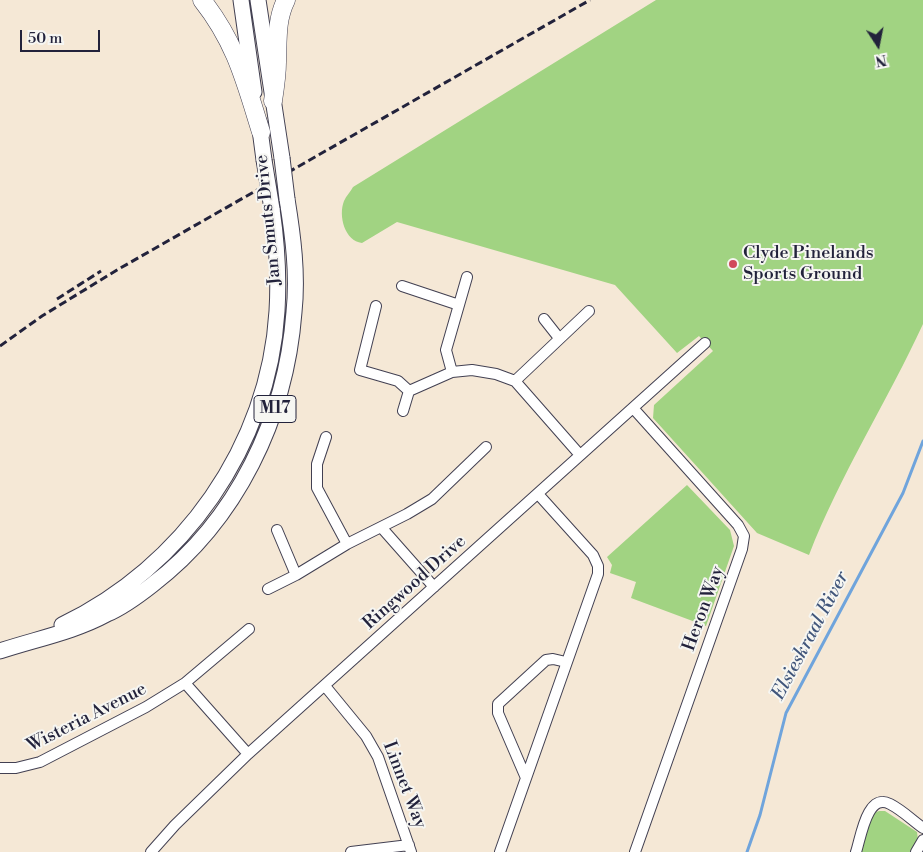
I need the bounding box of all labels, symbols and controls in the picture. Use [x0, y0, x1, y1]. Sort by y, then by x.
scale bar [22, 20, 102, 52]
north arrow [853, 20, 903, 70]
text: 50 m [28, 29, 62, 48]
text: N [874, 50, 888, 70]
street label: Jan Smuts Drive [251, 154, 287, 286]
place label: Clyde Pinelands Sports Ground [743, 243, 874, 286]
marker: Clyde Pinelands Sports Ground [727, 258, 739, 270]
road number: M17 [254, 396, 296, 422]
street label: Ringwood Drive [359, 531, 471, 635]
street label: Heron Way [679, 564, 729, 654]
water label: Elsieskraal River [768, 568, 854, 704]
street label: Wisteria Avenue [24, 679, 150, 757]
street label: Linnet Way [378, 738, 430, 832]

